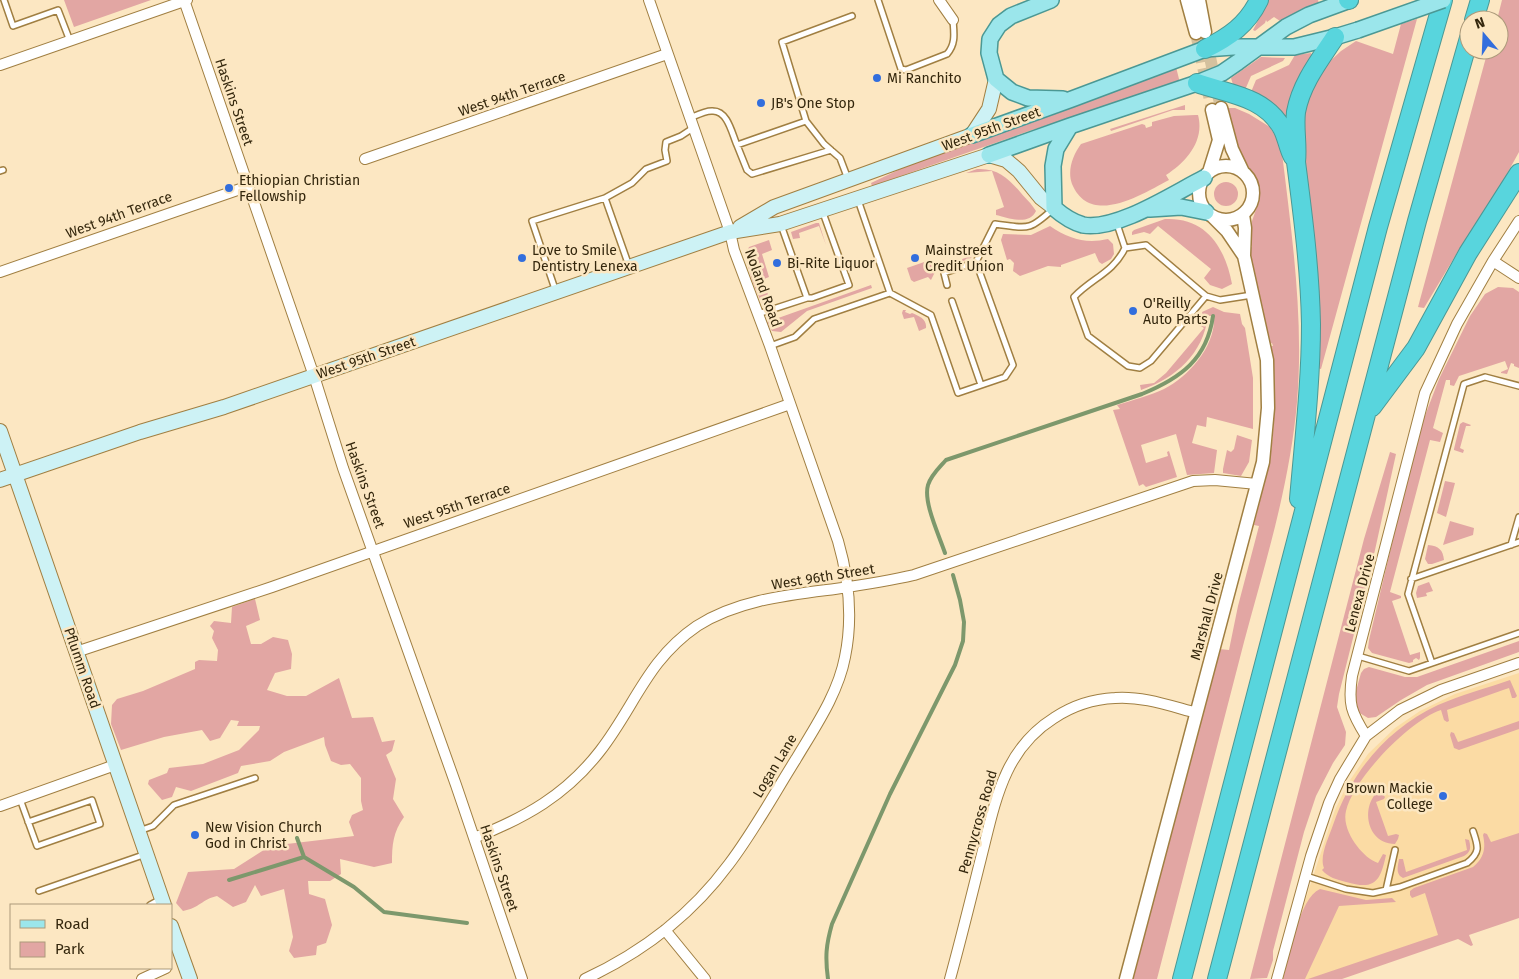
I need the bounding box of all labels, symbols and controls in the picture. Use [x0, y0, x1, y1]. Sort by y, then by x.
north arrow [1459, 10, 1509, 60]
text: N [1473, 14, 1487, 33]
street label: Haskins Street [211, 56, 257, 149]
street label: West 94th Terrace [456, 68, 568, 120]
place label: Mi Ranchito [887, 70, 962, 87]
marker: Mi Ranchito [871, 72, 883, 84]
place label: JB's One Stop [771, 95, 855, 112]
marker: JB's One Stop [755, 97, 767, 109]
street label: West 95th Street [939, 103, 1043, 155]
place label: Ethiopian Christian Fellowship [239, 172, 360, 205]
marker: Ethiopian Christian Fellowship [223, 182, 235, 194]
street label: West 94th Terrace [63, 188, 175, 242]
place label: Love to Smile Dentistry Lenexa [532, 242, 638, 275]
place label: Mainstreet Credit Union [925, 242, 1004, 275]
street label: Noland Road [741, 247, 785, 329]
marker: Love to Smile Dentistry Lenexa [516, 252, 528, 264]
marker: Mainstreet Credit Union [909, 252, 921, 264]
place label: Bi-Rite Liquor [787, 255, 875, 272]
marker: Bi-Rite Liquor [771, 257, 783, 269]
place label: O'Reilly Auto Parts [1143, 295, 1208, 328]
marker: O'Reilly Auto Parts [1127, 305, 1139, 317]
street label: West 95th Street [314, 333, 419, 383]
street label: Haskins Street [341, 439, 389, 532]
street label: West 95th Terrace [401, 480, 513, 532]
street label: Lenexa Drive [1341, 552, 1379, 634]
street label: West 96th Street [770, 560, 877, 594]
street label: Marshall Drive [1187, 570, 1227, 662]
street label: Pflumm Road [60, 625, 104, 711]
street label: Logan Lane [749, 731, 801, 801]
street label: Pennycross Road [955, 768, 1001, 876]
place label: Brown Mackie College [1345, 780, 1433, 813]
marker: Brown Mackie College [1437, 790, 1449, 802]
place label: New Vision Church God in Christ [205, 819, 322, 852]
street label: Haskins Street [476, 822, 522, 915]
marker: New Vision Church God in Christ [189, 829, 201, 841]
legend [10, 904, 172, 969]
text: Road [55, 915, 90, 933]
text: Park [55, 940, 85, 958]

